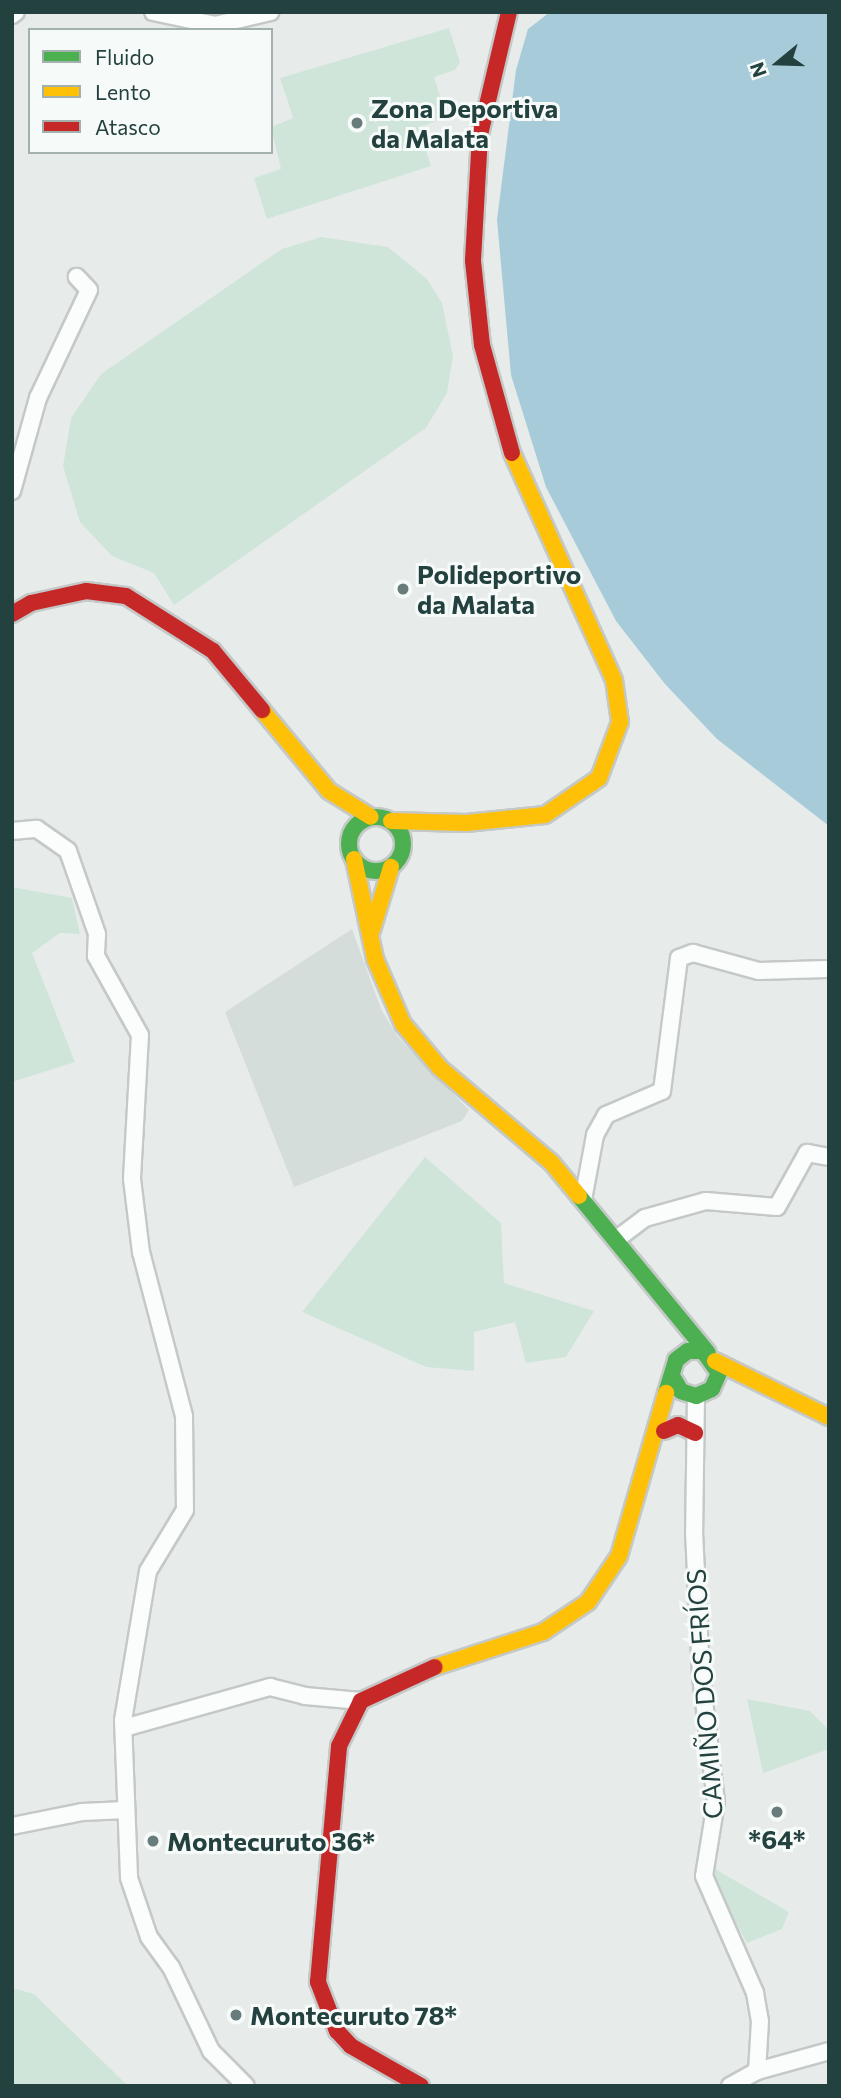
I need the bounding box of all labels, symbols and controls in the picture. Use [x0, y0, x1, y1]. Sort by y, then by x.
legend [28, 28, 273, 154]
north arrow [743, 28, 813, 98]
text: Fluido [95, 44, 154, 69]
text: N [744, 60, 771, 80]
text: Lento [95, 79, 151, 104]
place label: Zona Deportiva da Malata [371, 92, 558, 154]
text: Atasco [95, 114, 161, 139]
marker: Zona Deportiva da Malata [349, 115, 365, 131]
place label: Polideportivo da Malata [417, 558, 581, 620]
marker: Polideportivo da Malata [395, 581, 411, 597]
street label: CAMIÑO DOS FRÍOS [680, 1568, 728, 1820]
marker: *64* [769, 1804, 785, 1820]
place label: *64* [748, 1823, 806, 1855]
place label: Montecuruto 36* [167, 1825, 375, 1857]
marker: Montecuruto 36* [145, 1833, 161, 1849]
place label: Montecuruto 78* [250, 1999, 457, 2031]
marker: Montecuruto 78* [228, 2007, 244, 2023]

